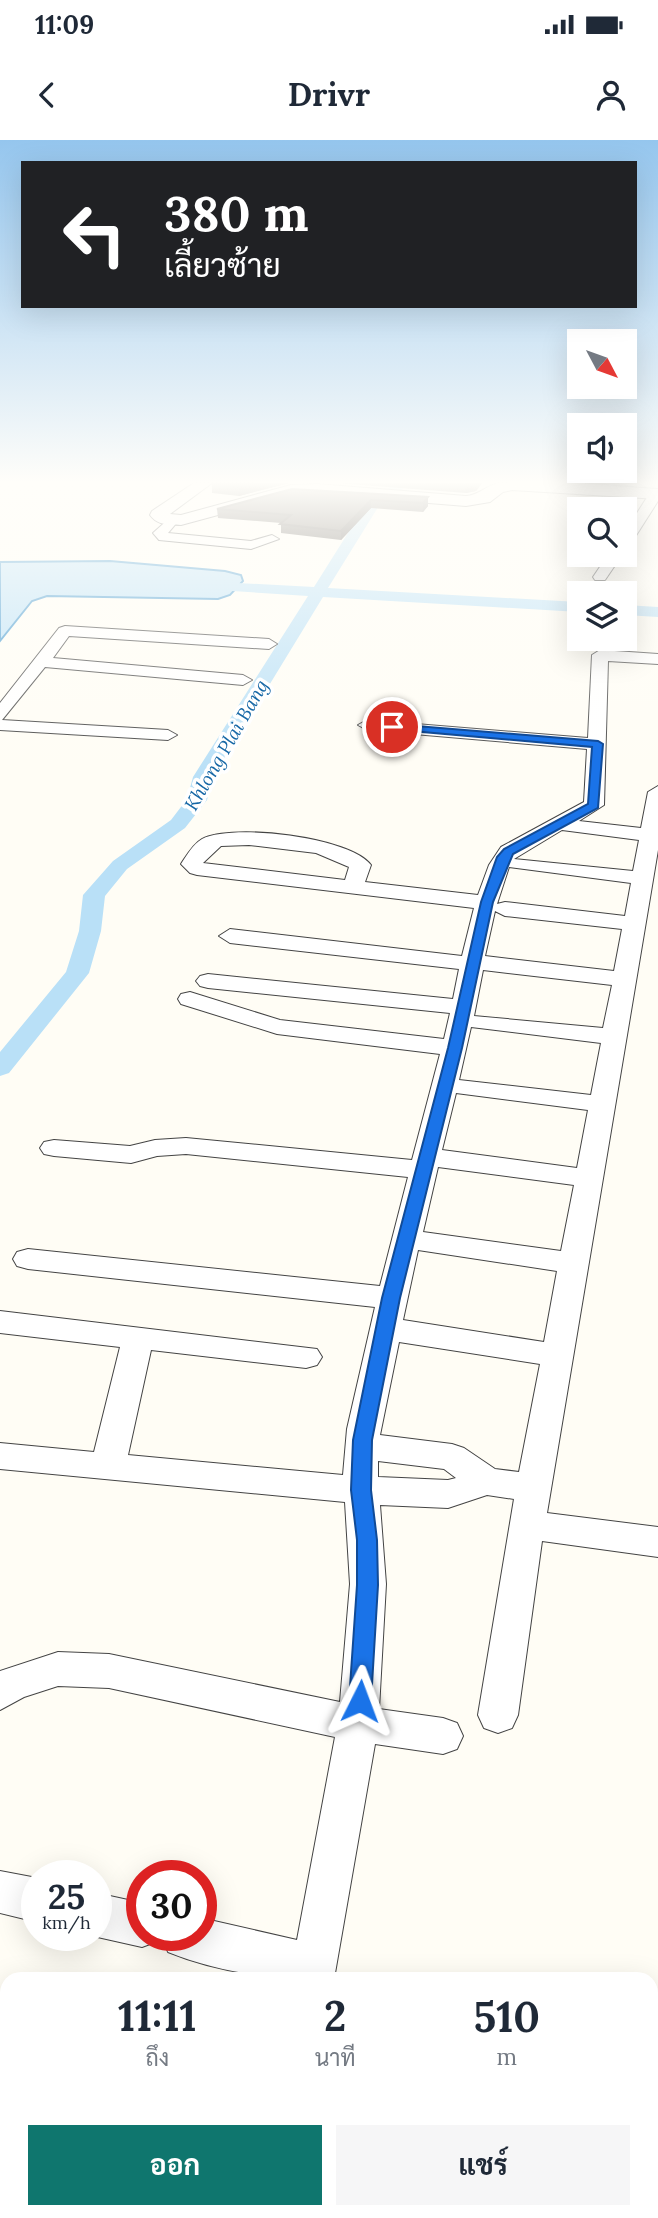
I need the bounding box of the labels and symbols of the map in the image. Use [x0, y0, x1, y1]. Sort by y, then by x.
north arrow [567, 329, 637, 399]
water label: Khlong Plai Bang [179, 675, 273, 815]
pin [362, 697, 422, 757]
position arrow [323, 1664, 397, 1738]
speed limit sign: 30 [126, 1860, 217, 1951]

